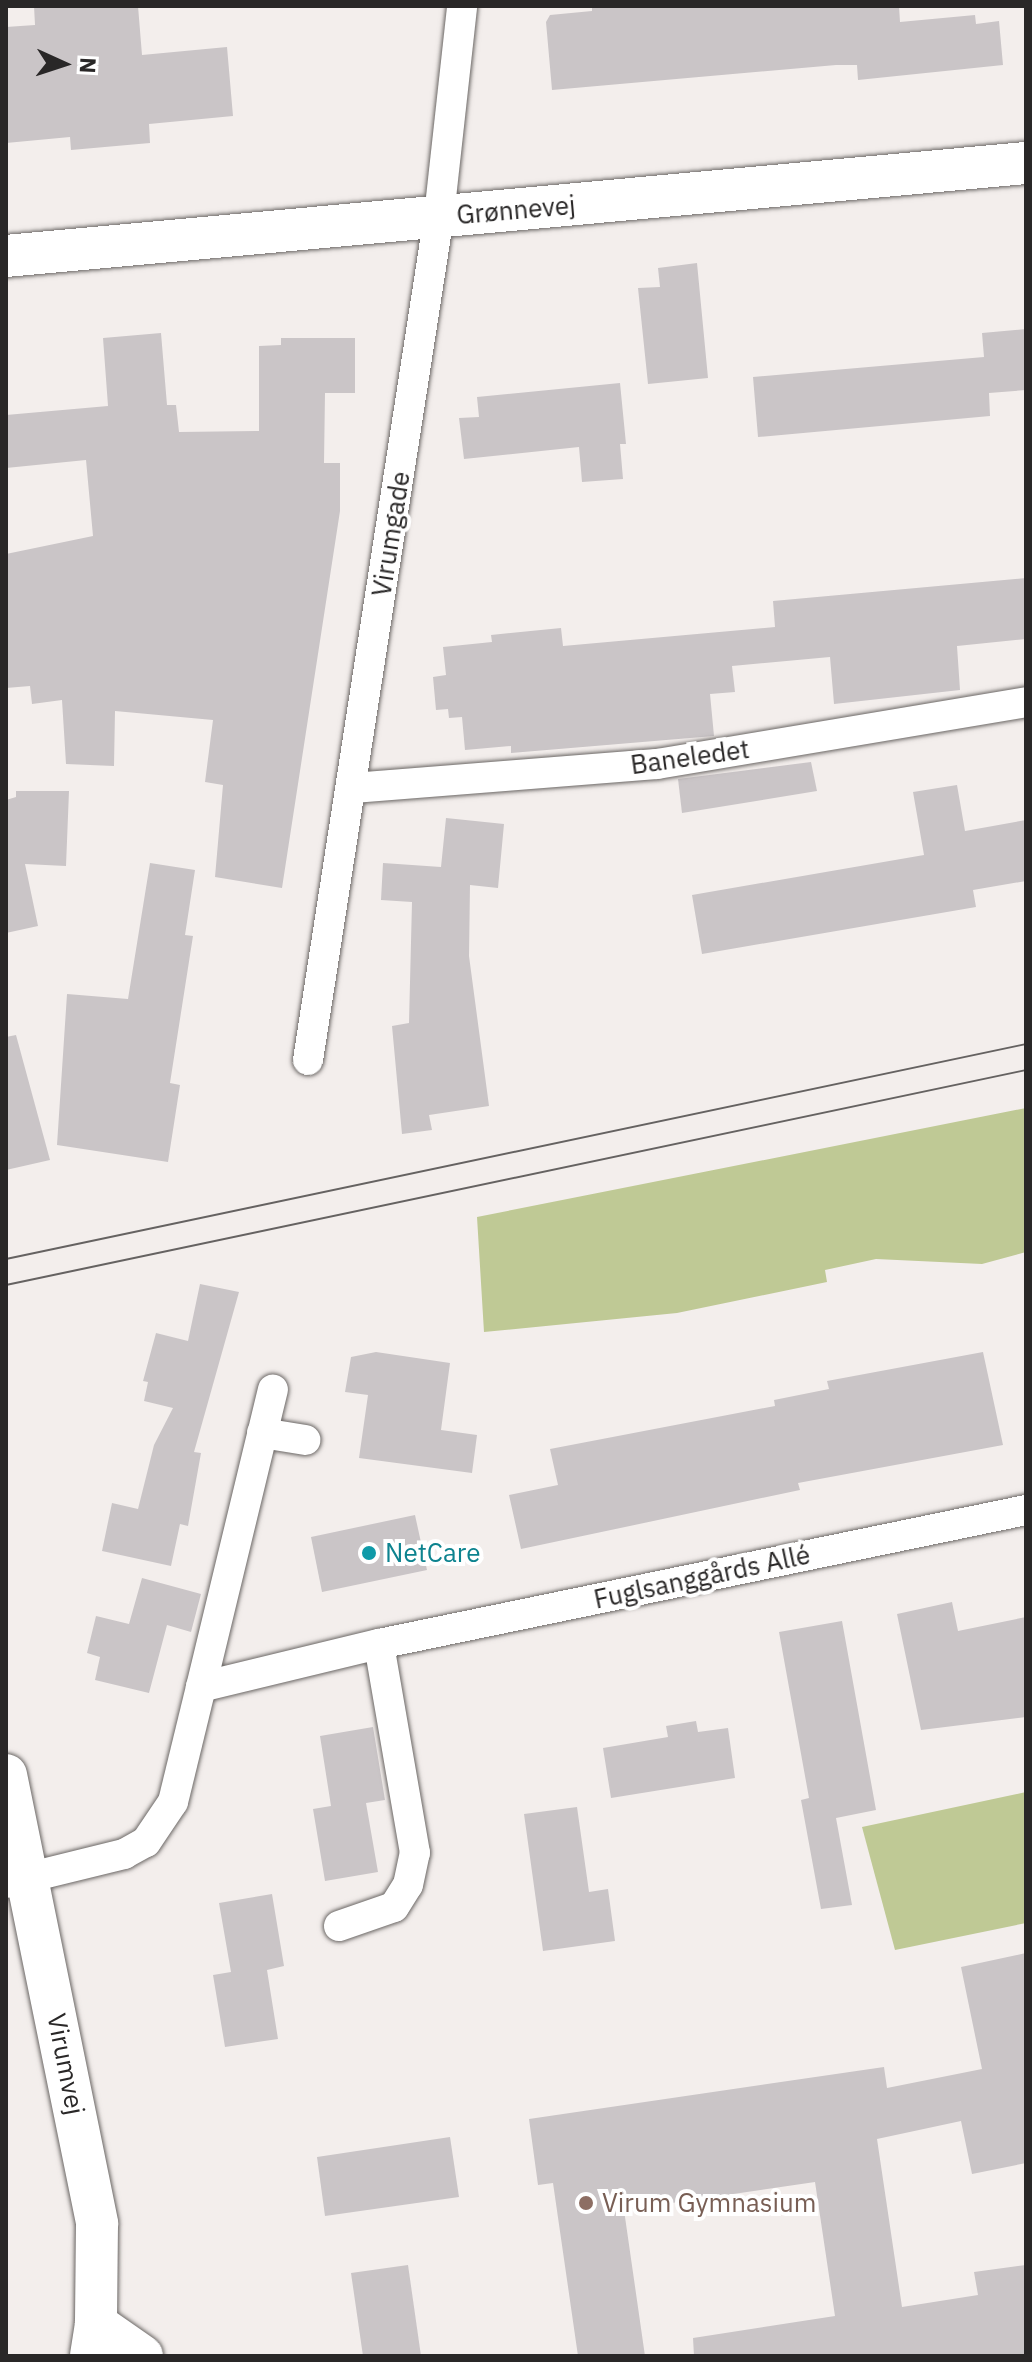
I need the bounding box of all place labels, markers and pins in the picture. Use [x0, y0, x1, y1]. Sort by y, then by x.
place label: NetCare [385, 1537, 480, 1569]
marker: NetCare [360, 1544, 378, 1562]
place label: Virum Gymnasium [602, 2187, 816, 2219]
marker: Virum Gymnasium [577, 2194, 595, 2212]

